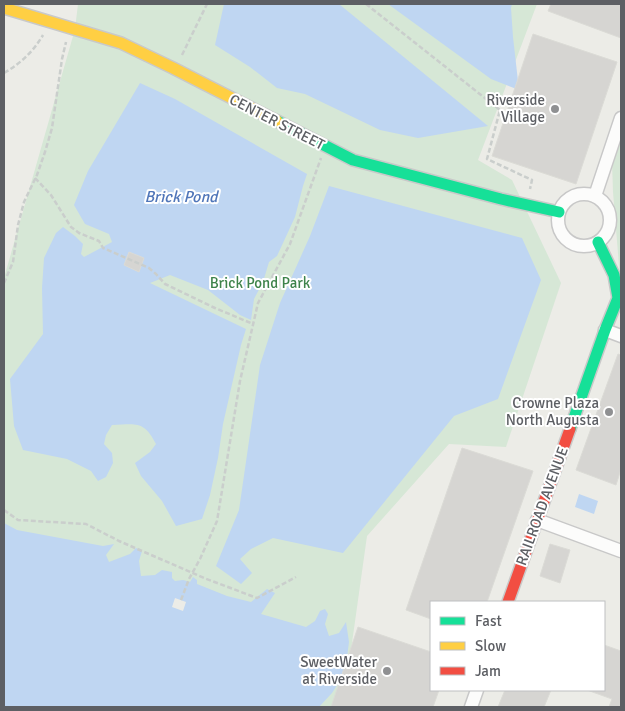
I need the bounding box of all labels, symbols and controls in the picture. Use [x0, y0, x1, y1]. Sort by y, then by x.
street label: CENTER STREET [226, 90, 328, 154]
place label: Riverside Village [486, 91, 545, 126]
marker: Riverside Village [549, 103, 561, 115]
water label: Brick Pond [144, 187, 220, 207]
park label: Brick Pond Park [210, 274, 311, 292]
place label: Crowne Plaza North Augusta [506, 394, 599, 429]
marker: Crowne Plaza North Augusta [603, 406, 615, 418]
street label: RAILROAD AVENUE [512, 444, 572, 568]
legend [430, 601, 605, 691]
text: Fast [475, 612, 502, 630]
text: Slow [475, 637, 506, 655]
place label: SweetWater at Riverside [300, 653, 377, 688]
text: Jam [475, 662, 501, 680]
marker: SweetWater at Riverside [381, 665, 393, 677]

